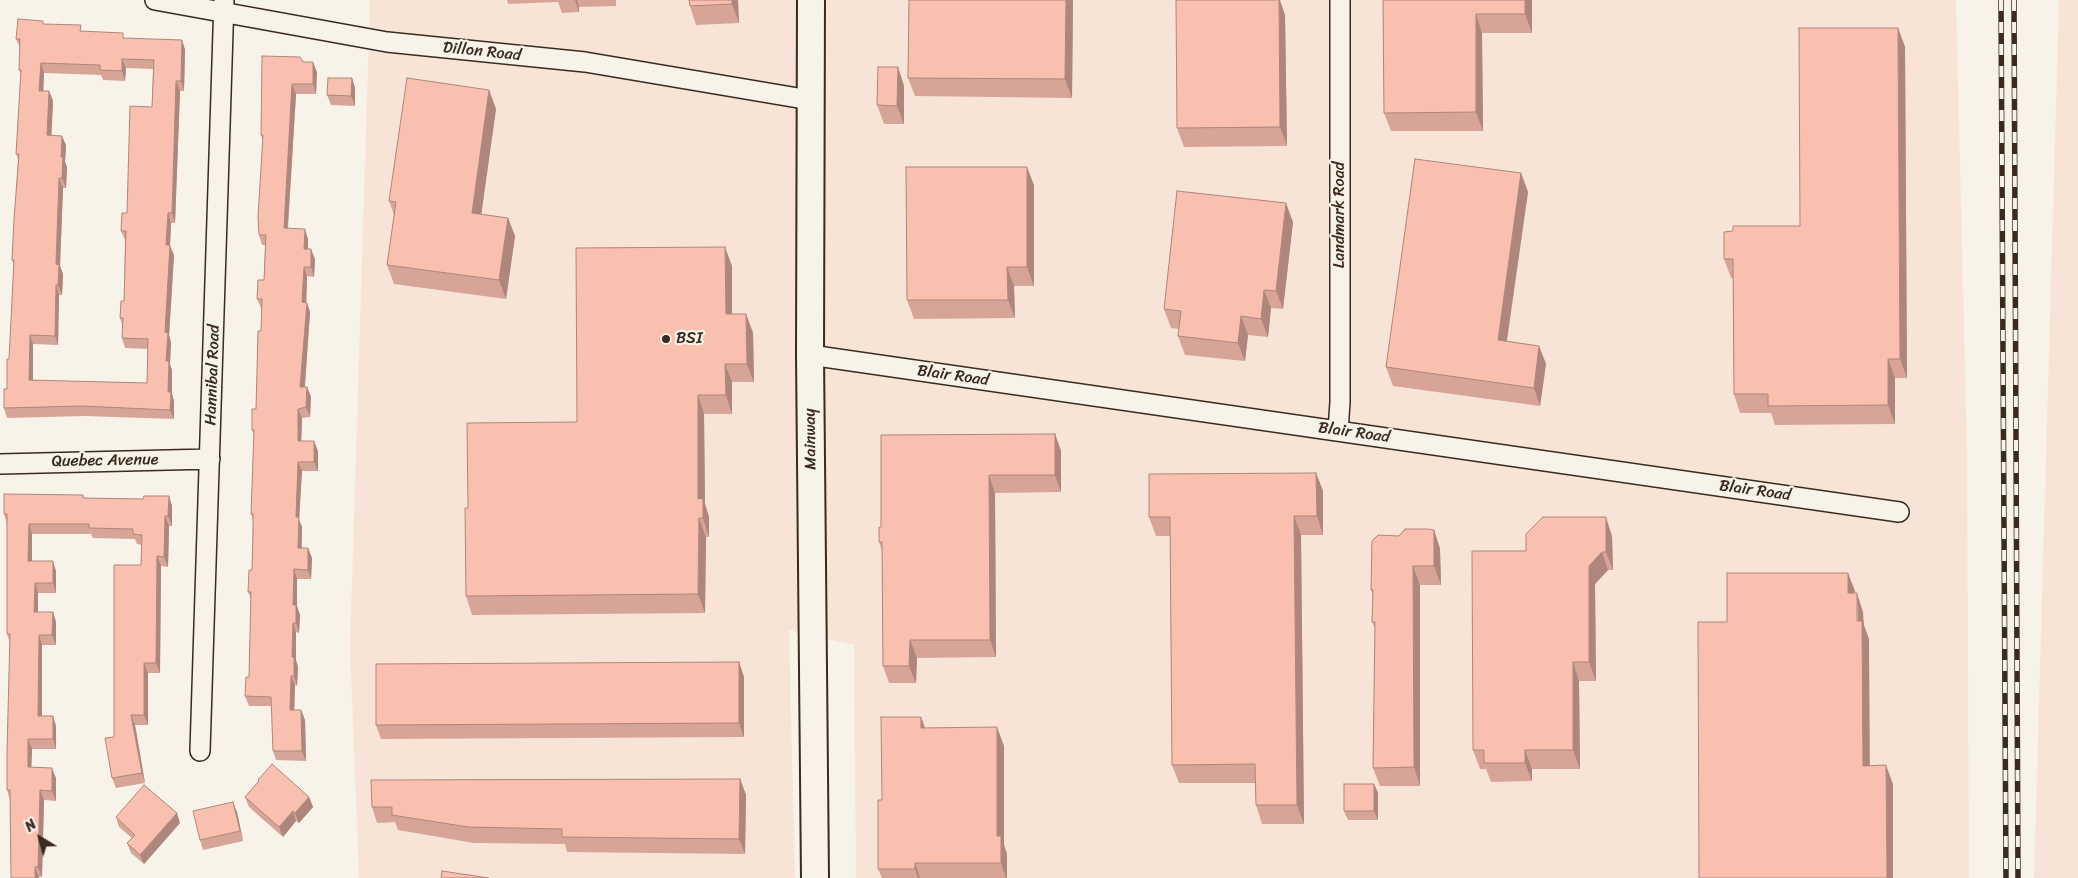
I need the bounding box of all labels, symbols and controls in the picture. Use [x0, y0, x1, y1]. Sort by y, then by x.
street label: Dillon Road [442, 38, 522, 66]
street label: Landmark Road [1330, 162, 1350, 268]
street label: Hannibal Road [202, 324, 224, 426]
place label: BSI [676, 329, 702, 349]
marker: BSI [660, 333, 672, 345]
street label: Blair Road [916, 361, 990, 391]
street label: Mainway [801, 408, 821, 470]
street label: Blair Road [1317, 418, 1391, 448]
street label: Quebec Avenue [51, 450, 159, 472]
street label: Blair Road [1718, 476, 1792, 506]
north arrow [15, 813, 65, 863]
text: N [19, 813, 42, 839]

